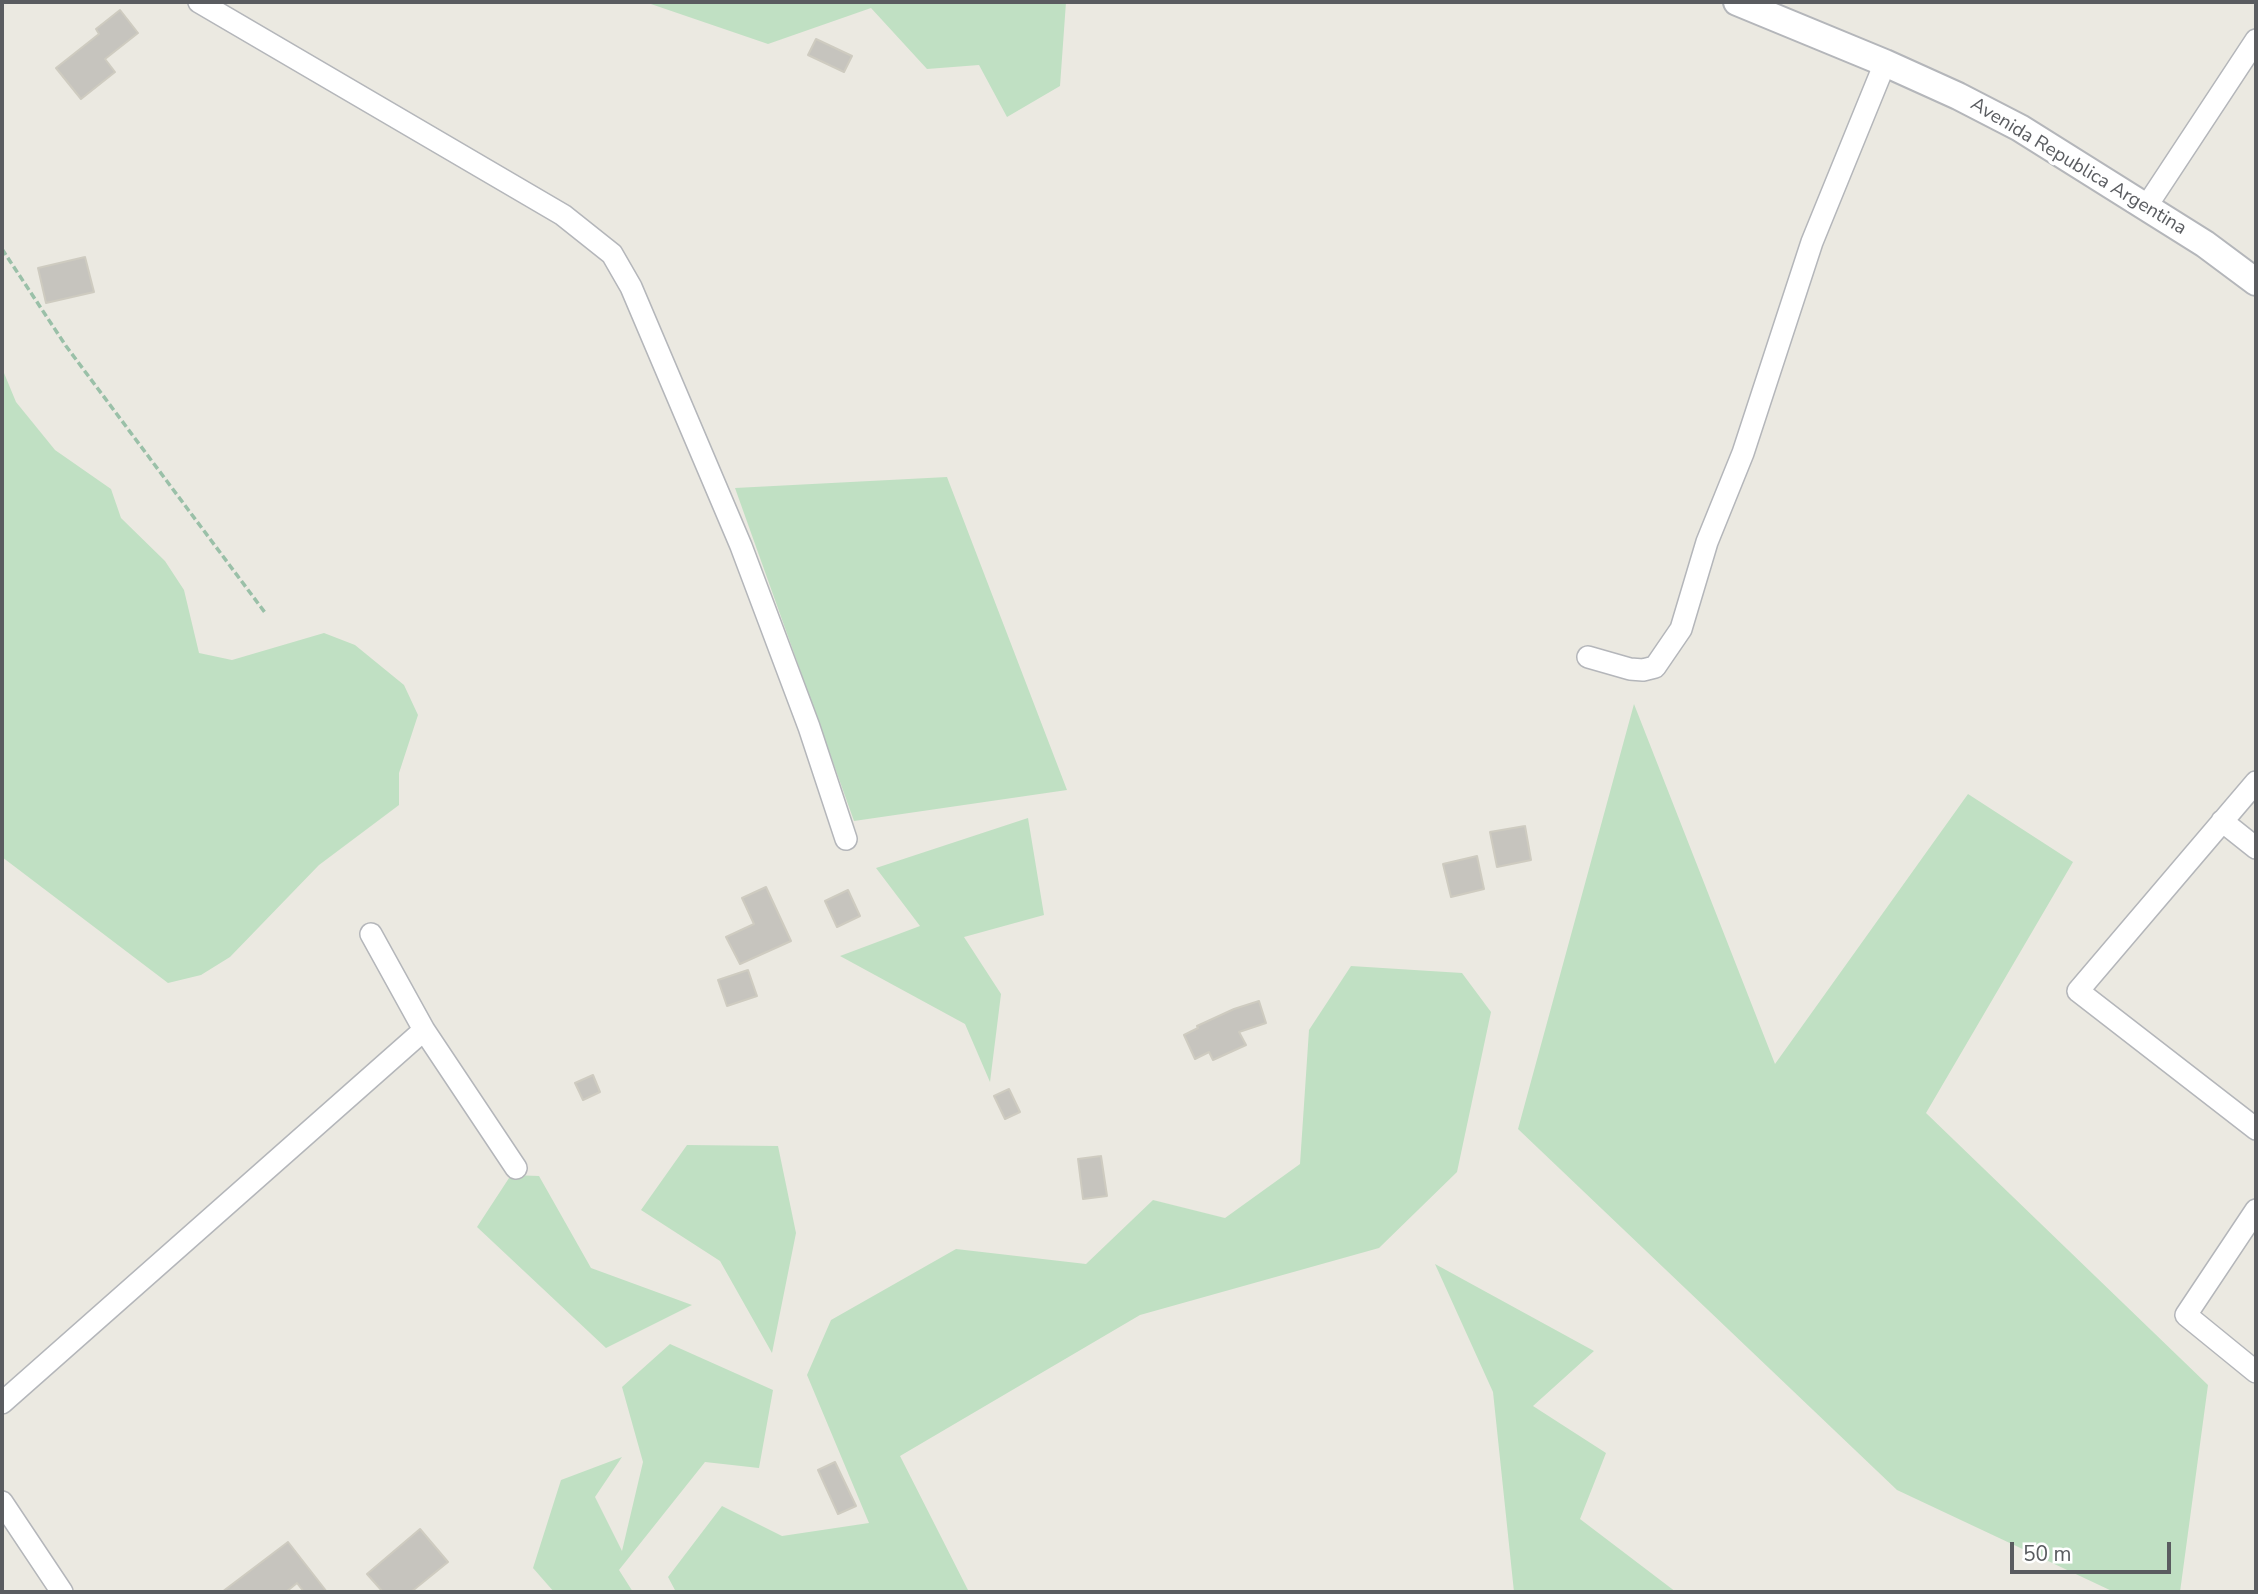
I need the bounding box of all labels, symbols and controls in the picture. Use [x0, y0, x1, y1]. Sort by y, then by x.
street label: Avenida Republica Argentina [1966, 93, 2190, 241]
scale bar [2013, 1528, 2174, 1572]
text: 50 m [2023, 1540, 2072, 1568]

